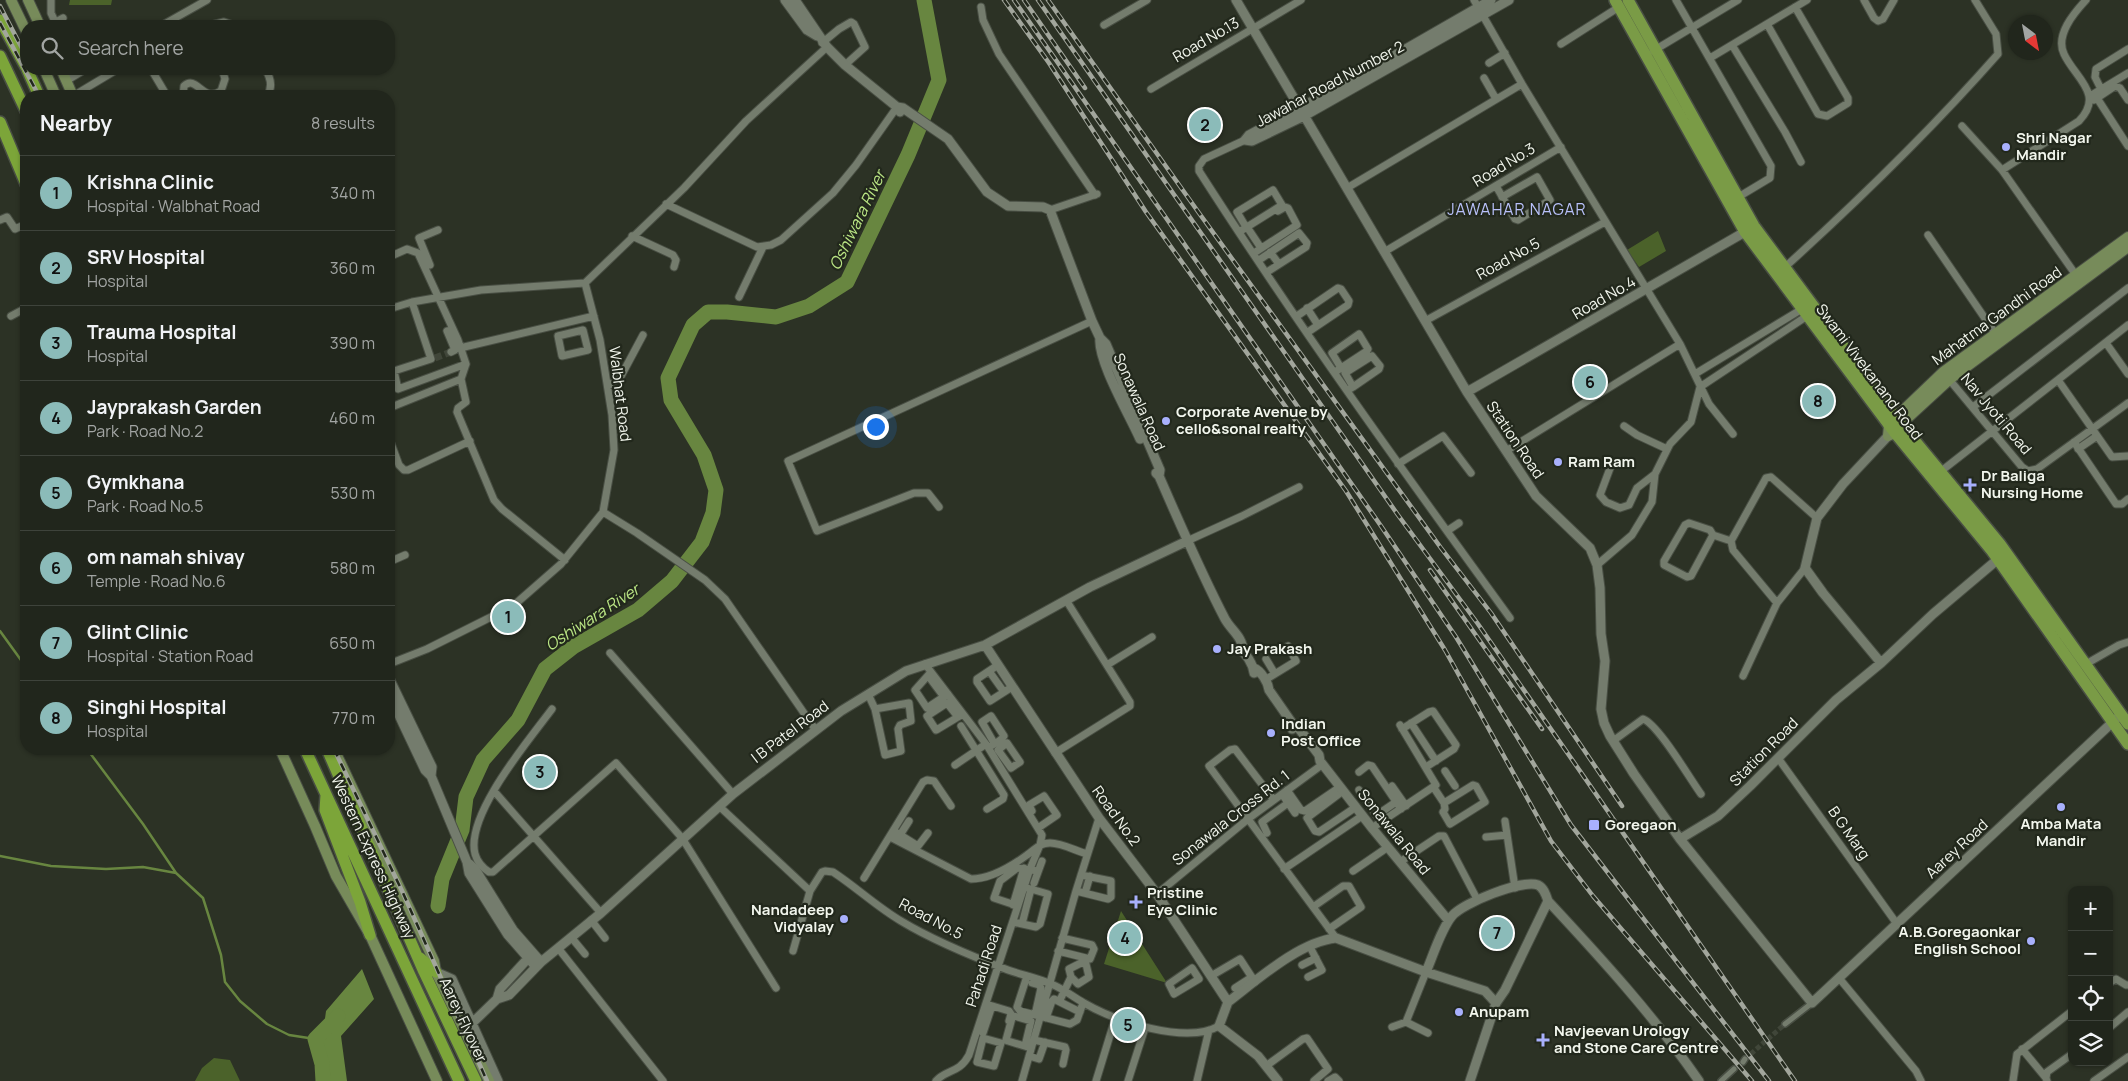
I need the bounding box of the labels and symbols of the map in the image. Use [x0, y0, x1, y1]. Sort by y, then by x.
street label: Road No.13 [1169, 12, 1243, 67]
north arrow [2008, 15, 2053, 60]
street label: Jawahar Road Number 2 [1252, 36, 1408, 132]
pin: 2 [1189, 106, 1221, 144]
place label: Shri Nagar Mandir [2016, 127, 2092, 165]
street label: Road No.3 [1469, 138, 1539, 191]
marker: Shri Nagar Mandir [2000, 141, 2012, 153]
water label: Oshiwara River [823, 165, 892, 273]
district label: JAWAHAR NAGAR [1447, 198, 1587, 220]
street label: Road No.5 [1472, 232, 1543, 285]
street label: Mahatma Gandhi Road [1927, 261, 2066, 370]
street label: Road No.4 [1568, 271, 1639, 324]
street label: Swami Vivekanand Road [1811, 299, 1928, 444]
street label: Walbhat Road [604, 345, 637, 443]
street label: Sonawala Road [1109, 350, 1170, 454]
pin: 6 [1574, 363, 1606, 401]
street label: Nav Jyoti Road [1956, 368, 2037, 459]
pin: 8 [1802, 382, 1834, 420]
street label: Station Road [1482, 397, 1549, 483]
place label: Corporate Avenue by cello&sonal realty [1176, 401, 1328, 439]
your location [863, 414, 889, 440]
marker: Corporate Avenue by cello&sonal realty [1160, 415, 1172, 427]
place label: Ram Ram [1568, 451, 1635, 472]
marker: Ram Ram [1552, 456, 1564, 468]
place label: Dr Baliga Nursing Home [1981, 465, 2083, 503]
marker: Dr Baliga Nursing Home [1963, 478, 1977, 492]
water label: Oshiwara River [541, 577, 645, 656]
pin: 1 [492, 598, 524, 636]
place label: Jay Prakash [1227, 638, 1312, 659]
marker: Jay Prakash [1211, 643, 1223, 655]
street label: I B Patel Road [747, 695, 833, 768]
place label: Indian Post Office [1281, 713, 1361, 751]
street label: Station Road [1725, 713, 1803, 791]
marker: Indian Post Office [1265, 727, 1277, 739]
pin: 3 [524, 753, 556, 791]
street label: Sonawala Cross Rd. 1 [1168, 765, 1294, 870]
street label: Western Express Highway [326, 772, 421, 942]
street label: Road No.2 [1087, 781, 1145, 850]
street label: Sonawala Road [1353, 784, 1436, 879]
marker: Amba Mata Mandir [2055, 801, 2067, 813]
street label: B G Marg [1823, 802, 1875, 864]
place label: Amba Mata Mandir [2020, 813, 2102, 851]
place label: Goregaon [1605, 814, 1677, 835]
street label: Aarey Road [1921, 814, 1992, 883]
marker: Goregaon [1587, 818, 1601, 832]
place label: Pristine Eye Clinic [1147, 882, 1218, 920]
street label: Road No.5 [895, 893, 967, 944]
marker: Pristine Eye Clinic [1129, 895, 1143, 909]
place label: Nandadeep Vidyalay [751, 899, 835, 937]
marker: Nandadeep Vidyalay [838, 913, 850, 925]
pin: 7 [1481, 914, 1513, 952]
pin: 4 [1109, 919, 1141, 957]
place label: A.B.Goregaonkar English School [1898, 921, 2021, 959]
street label: Pahadi Road [960, 922, 1007, 1010]
marker: A.B.Goregaonkar English School [2025, 935, 2037, 947]
street label: Aarey Flyover [435, 974, 493, 1066]
place label: Anupam [1469, 1001, 1529, 1022]
pin: 5 [1112, 1006, 1144, 1044]
marker: Anupam [1453, 1006, 1465, 1018]
place label: Navjeevan Urology and Stone Care Centre [1554, 1020, 1719, 1058]
marker: Navjeevan Urology and Stone Care Centre [1536, 1033, 1550, 1047]

